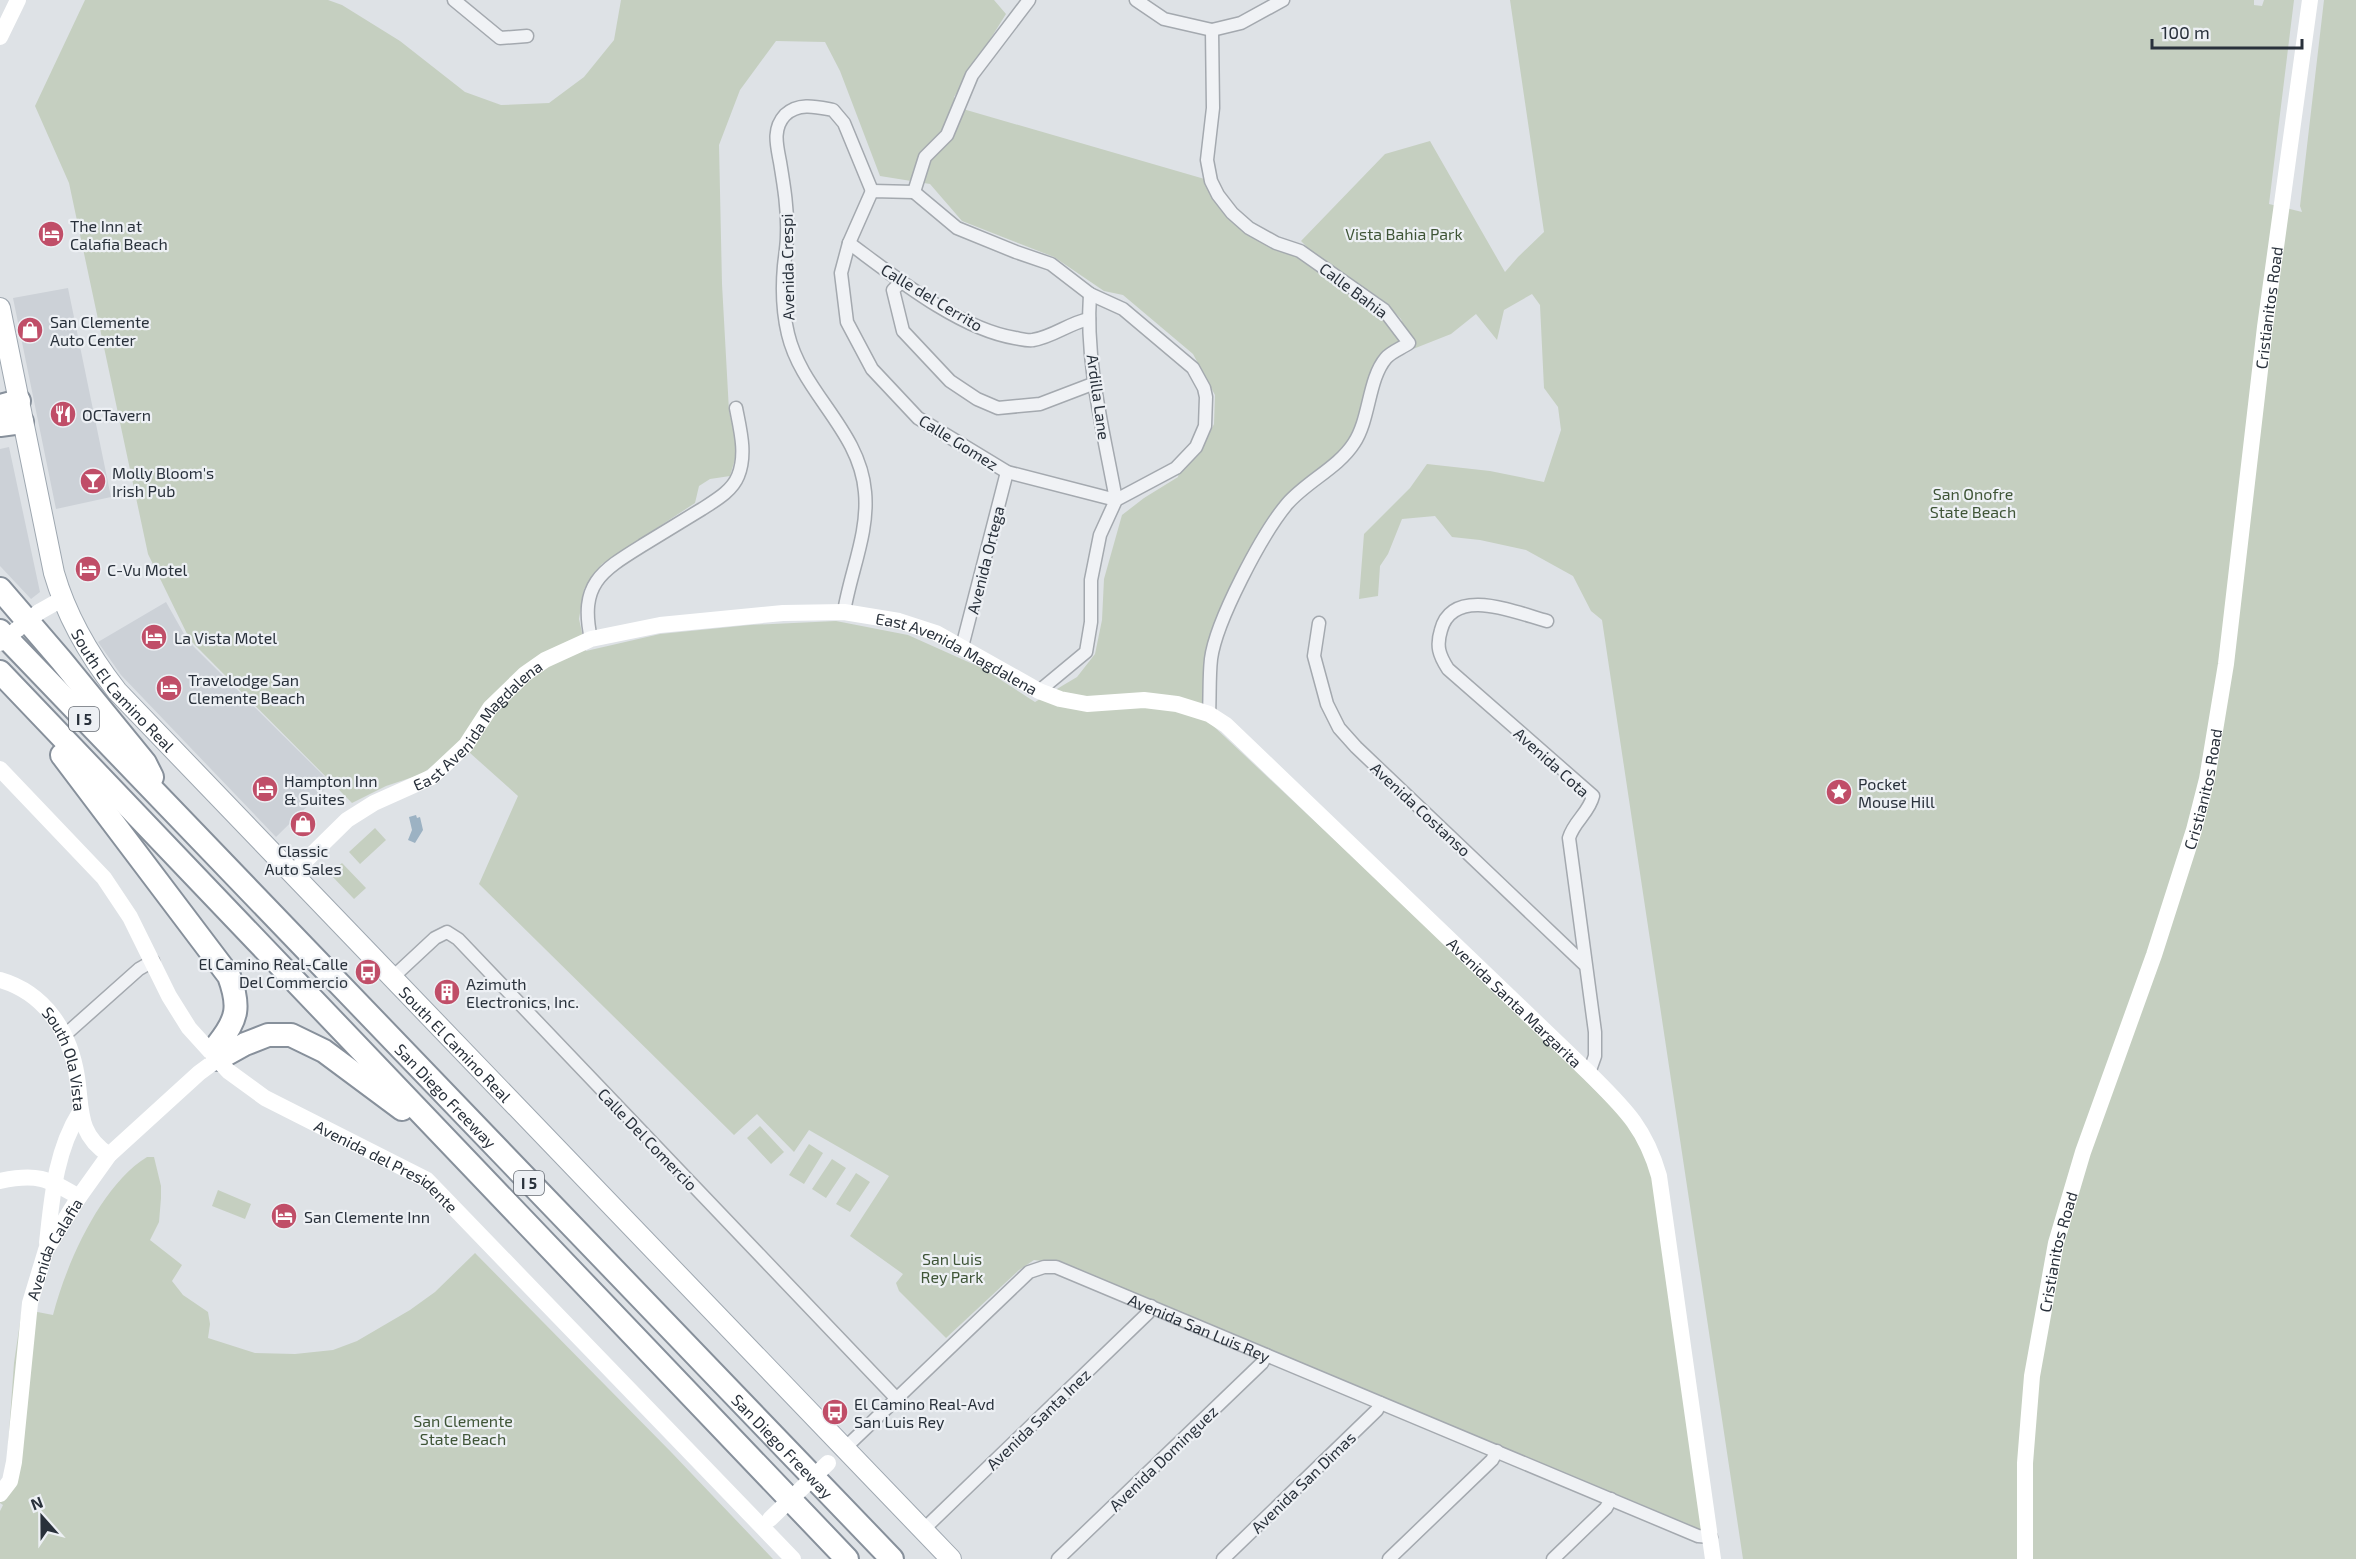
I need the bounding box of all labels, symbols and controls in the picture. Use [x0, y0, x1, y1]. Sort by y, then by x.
scale bar [2152, 12, 2302, 50]
text: 100 m [2161, 21, 2210, 43]
street label: Avenida Crespi [777, 213, 797, 321]
place label: The Inn at Calafia Beach [70, 216, 168, 253]
hotel icon: The Inn at Calafia Beach [36, 219, 66, 249]
park label: Vista Bahia Park [1345, 224, 1463, 243]
street label: Cristianitos Road [2251, 245, 2286, 370]
street label: Calle Bahia [1316, 258, 1392, 322]
street label: Calle del Cerrito [878, 259, 986, 335]
place label: San Clemente Auto Center [50, 312, 150, 349]
shop icon: San Clemente Auto Center [15, 315, 45, 345]
street label: Ardilla Lane [1084, 353, 1114, 441]
restaurant icon: OCTavern [48, 399, 78, 429]
place label: OCTavern [82, 405, 151, 424]
street label: Calle Gomez [916, 410, 1002, 474]
place label: Molly Bloom's Irish Pub [112, 463, 214, 500]
bar icon: Molly Bloom's Irish Pub [78, 466, 108, 496]
park label: San Onofre State Beach [1930, 484, 2016, 521]
street label: Avenida Ortega [962, 504, 1008, 616]
hotel icon: C-Vu Motel [73, 554, 103, 584]
place label: C-Vu Motel [107, 560, 188, 579]
street label: East Avenida Magdalena [874, 608, 1041, 698]
hotel icon: La Vista Motel [139, 622, 169, 652]
street label: South El Camino Real [68, 625, 179, 755]
place label: La Vista Motel [174, 628, 277, 647]
street label: East Avenida Magdalena [410, 656, 545, 794]
place label: Travelodge San Clemente Beach [188, 670, 305, 707]
hotel icon: Travelodge San Clemente Beach [154, 673, 184, 703]
road number: I 5 [69, 707, 99, 731]
street label: Avenida Cota [1511, 723, 1593, 801]
street label: Cristianitos Road [2179, 727, 2225, 852]
street label: Avenida Costanso [1367, 758, 1475, 860]
place label: Hampton Inn & Suites [284, 771, 378, 808]
hotel icon: Hampton Inn & Suites [250, 774, 280, 804]
place label: Pocket Mouse Hill [1858, 774, 1935, 811]
place icon: Pocket Mouse Hill [1824, 777, 1854, 807]
shop icon: Classic Auto Sales [288, 809, 318, 839]
place label: Classic Auto Sales [264, 841, 342, 878]
street label: Avenida Santa Margarita [1444, 933, 1586, 1071]
place label: El Camino Real-Calle Del Commercio [198, 954, 348, 991]
bus stop icon: El Camino Real-Calle Del Commercio [353, 957, 383, 987]
place label: Azimuth Electronics, Inc. [466, 974, 579, 1011]
building icon: Azimuth Electronics, Inc. [432, 977, 462, 1007]
street label: South El Camino Real [396, 982, 516, 1105]
street label: South Ola Vista [39, 1002, 90, 1112]
street label: San Diego Freeway [392, 1039, 501, 1152]
street label: Calle Del Comercio [594, 1084, 702, 1194]
street label: Avenida del Presidente [312, 1115, 462, 1216]
road number: I 5 [514, 1171, 544, 1195]
street label: Cristianitos Road [2034, 1189, 2080, 1314]
street label: Avenida Calafia [22, 1194, 86, 1302]
hotel icon: San Clemente Inn [269, 1201, 299, 1231]
place label: San Clemente Inn [304, 1207, 430, 1226]
park label: San Luis Rey Park [921, 1249, 983, 1286]
street label: Avenida San Luis Rey [1126, 1289, 1274, 1365]
street label: Avenida Santa Inez [982, 1365, 1094, 1473]
street label: San Diego Freeway [729, 1390, 838, 1502]
place label: El Camino Real-Avd San Luis Rey [854, 1394, 995, 1431]
bus stop icon: El Camino Real-Avd San Luis Rey [820, 1397, 850, 1427]
street label: Avenida Dominguez [1105, 1401, 1221, 1515]
park label: San Clemente State Beach [413, 1411, 513, 1448]
street label: Avenida San Dimas [1247, 1427, 1359, 1537]
north arrow [12, 1487, 72, 1547]
text: N [28, 1492, 45, 1513]

